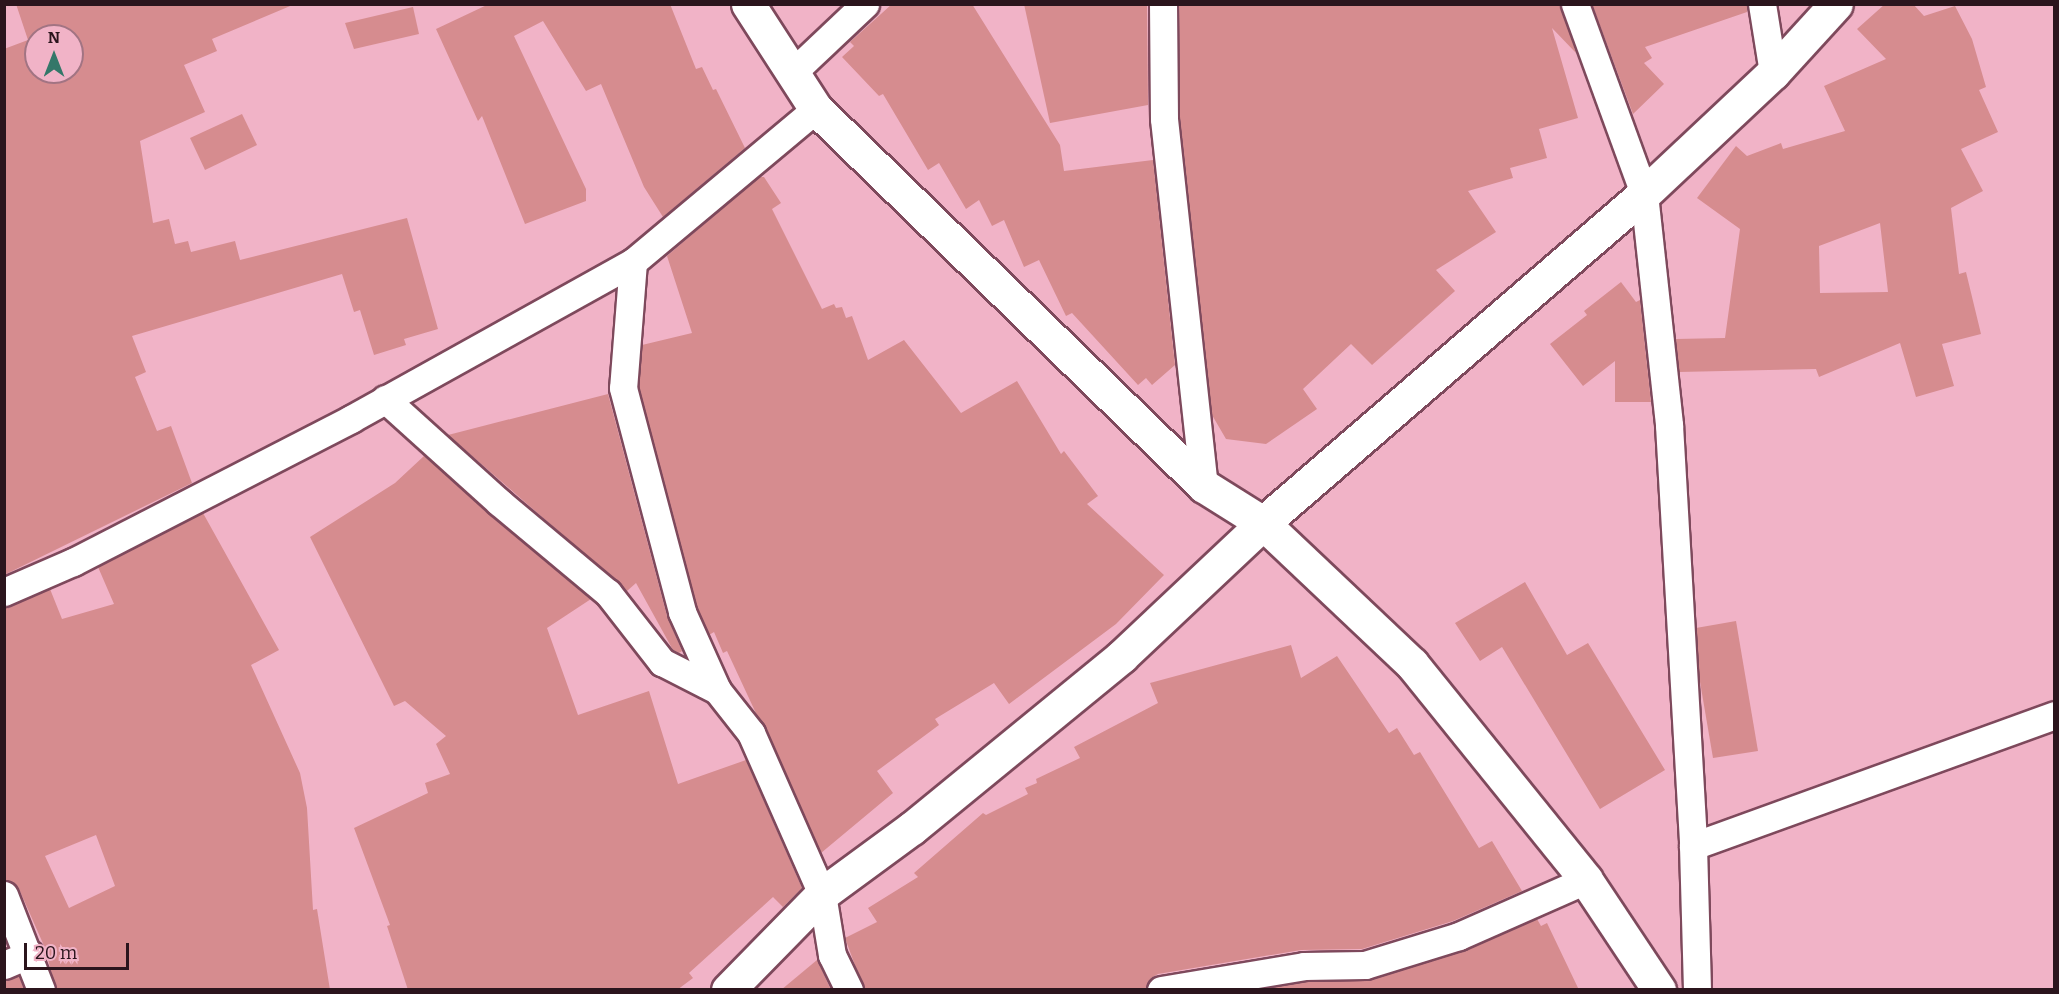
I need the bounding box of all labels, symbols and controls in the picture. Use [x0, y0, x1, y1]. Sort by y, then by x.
north arrow [24, 24, 84, 84]
text: N [48, 28, 60, 47]
scale bar [27, 931, 132, 969]
text: 20 m [35, 942, 77, 964]

